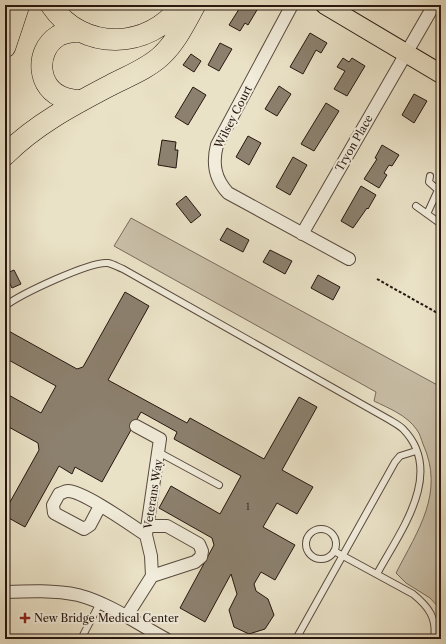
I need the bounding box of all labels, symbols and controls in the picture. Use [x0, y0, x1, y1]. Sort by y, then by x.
street label: Wilsey Court [211, 83, 255, 152]
street label: Tryon Place [332, 112, 376, 174]
street label: Veterans Way [140, 457, 166, 531]
house number: 1 [246, 501, 250, 512]
place label: New Bridge Medical Center [34, 611, 179, 625]
marker: New Bridge Medical Center [19, 612, 31, 624]

